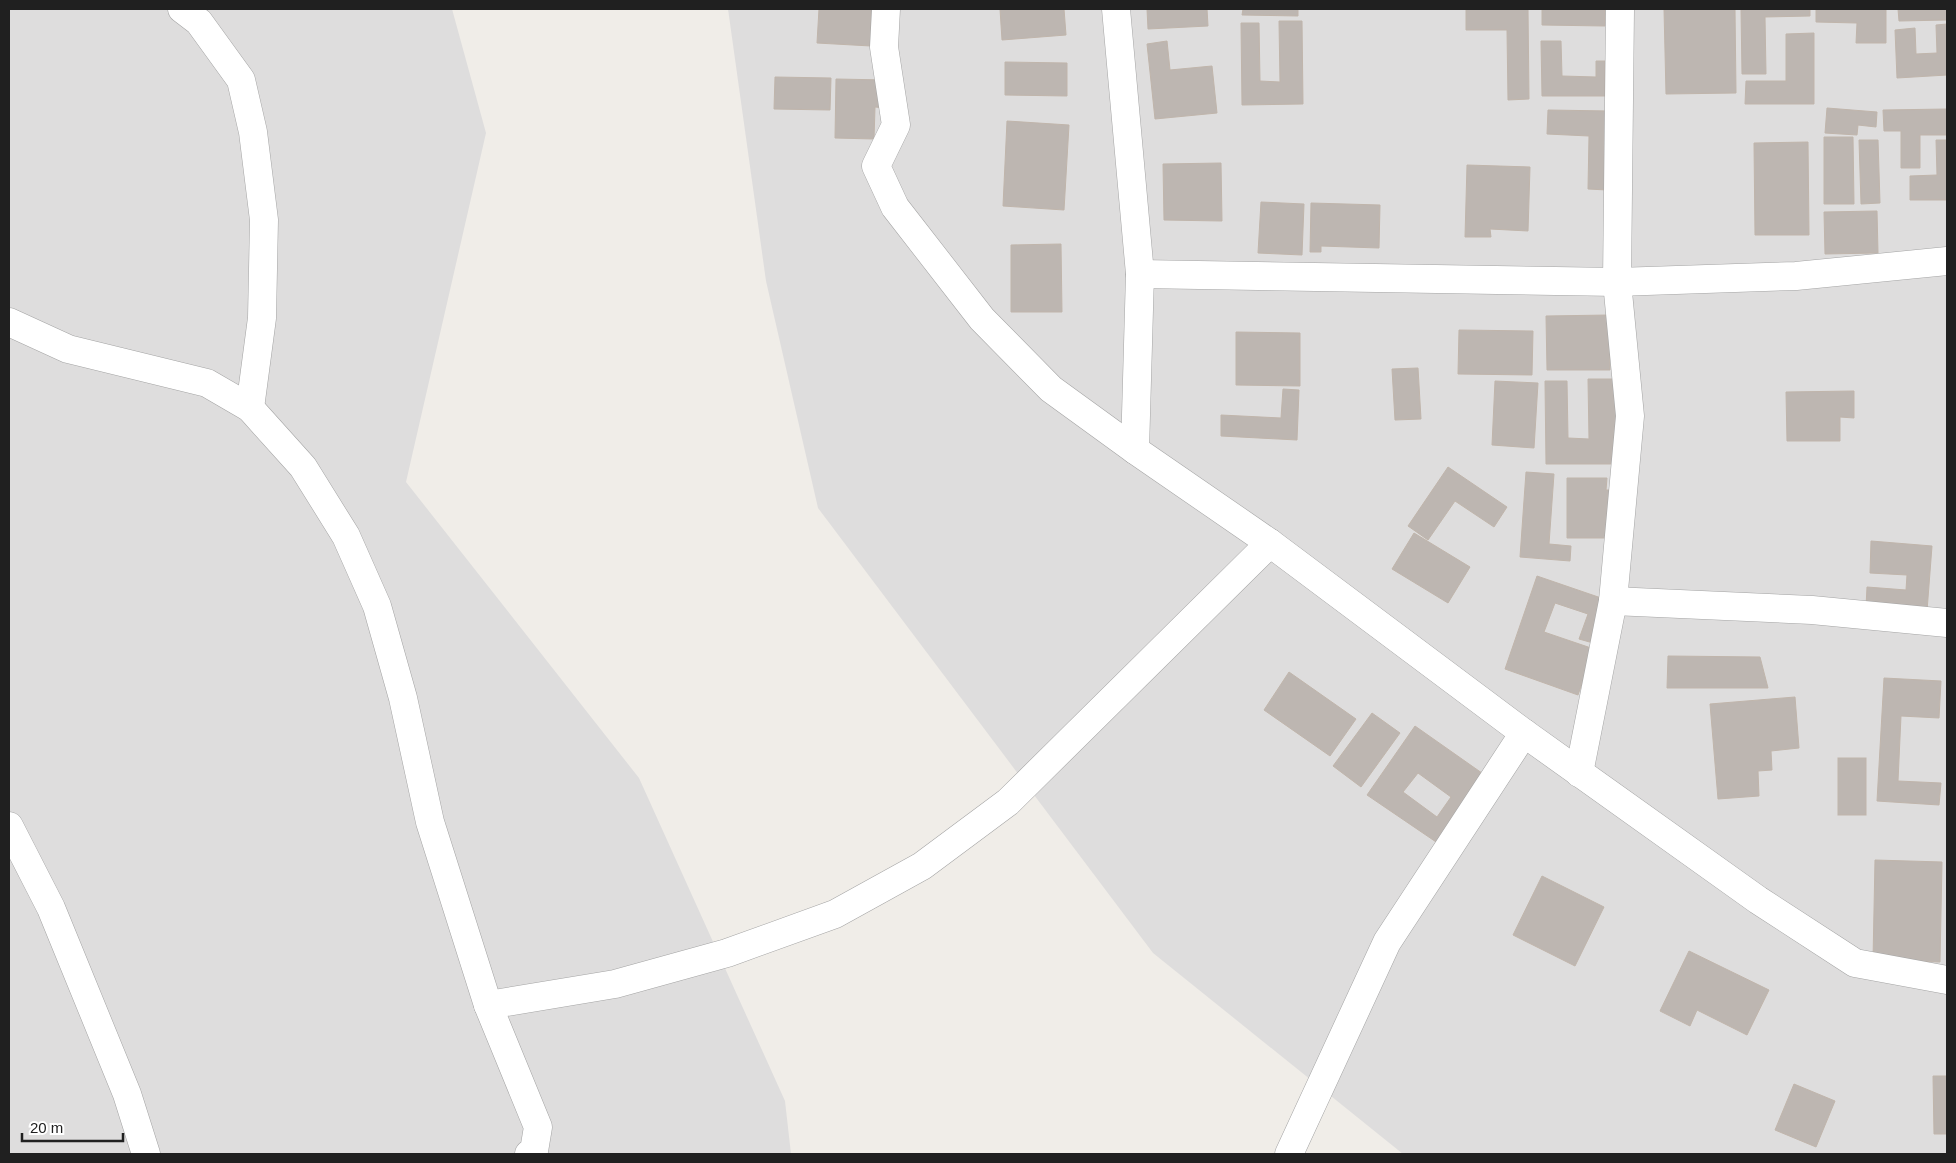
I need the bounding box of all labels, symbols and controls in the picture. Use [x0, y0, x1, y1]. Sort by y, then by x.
scale bar [22, 1110, 124, 1142]
text: 20 m [30, 1119, 63, 1136]

